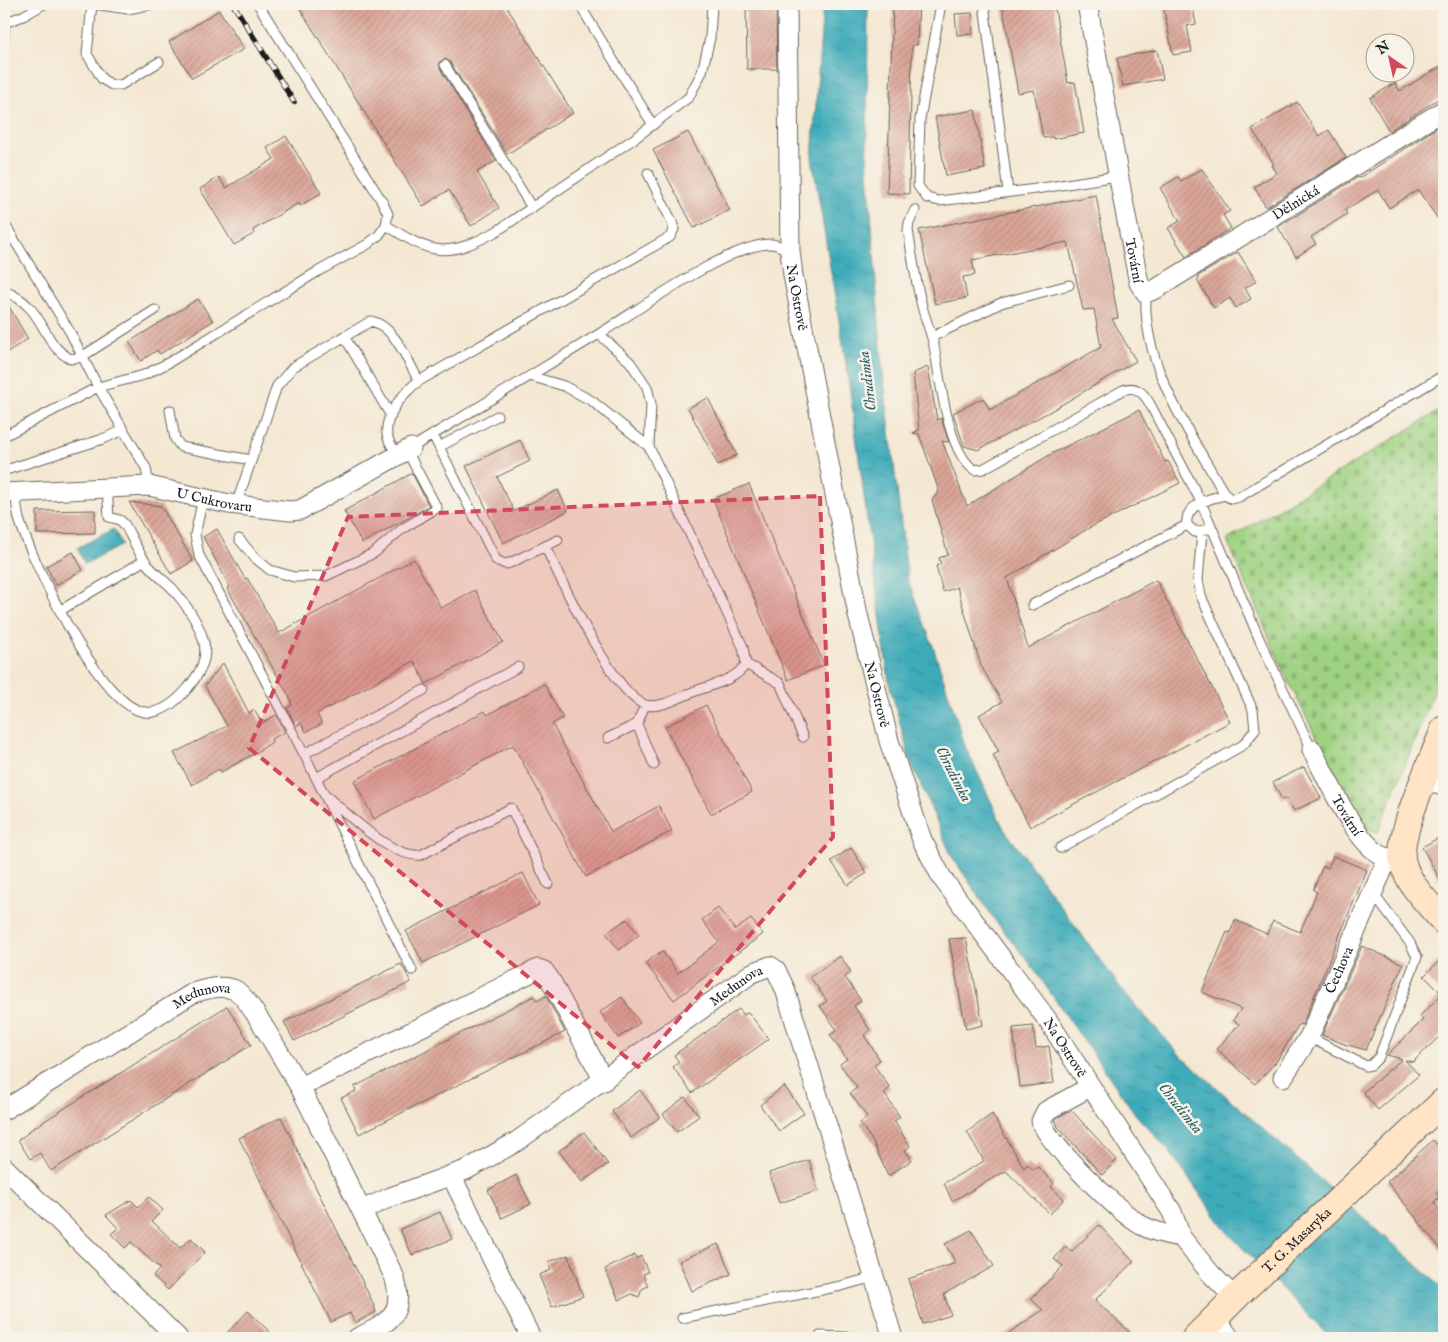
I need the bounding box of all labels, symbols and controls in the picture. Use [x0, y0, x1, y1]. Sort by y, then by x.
north arrow [1366, 32, 1416, 82]
text: N [1372, 37, 1393, 59]
street label: Dělnická [1269, 181, 1324, 225]
street label: Tovární [1120, 237, 1147, 286]
street label: Na Ostrově [782, 263, 812, 333]
water label: Chrudimka [854, 350, 881, 412]
street label: U Cukrovaru [174, 484, 253, 517]
street label: Na Ostrově [860, 660, 893, 730]
water label: Chrudimka [931, 743, 976, 806]
street label: Tovární [1327, 792, 1366, 841]
street label: Čechova [1320, 943, 1358, 997]
street label: Medunova [706, 961, 766, 1011]
street label: Medunova [169, 979, 233, 1014]
street label: Na Ostrově [1039, 1015, 1091, 1082]
water label: Chrudimka [1154, 1079, 1207, 1138]
street label: T. G. Masaryka [1259, 1203, 1336, 1277]

